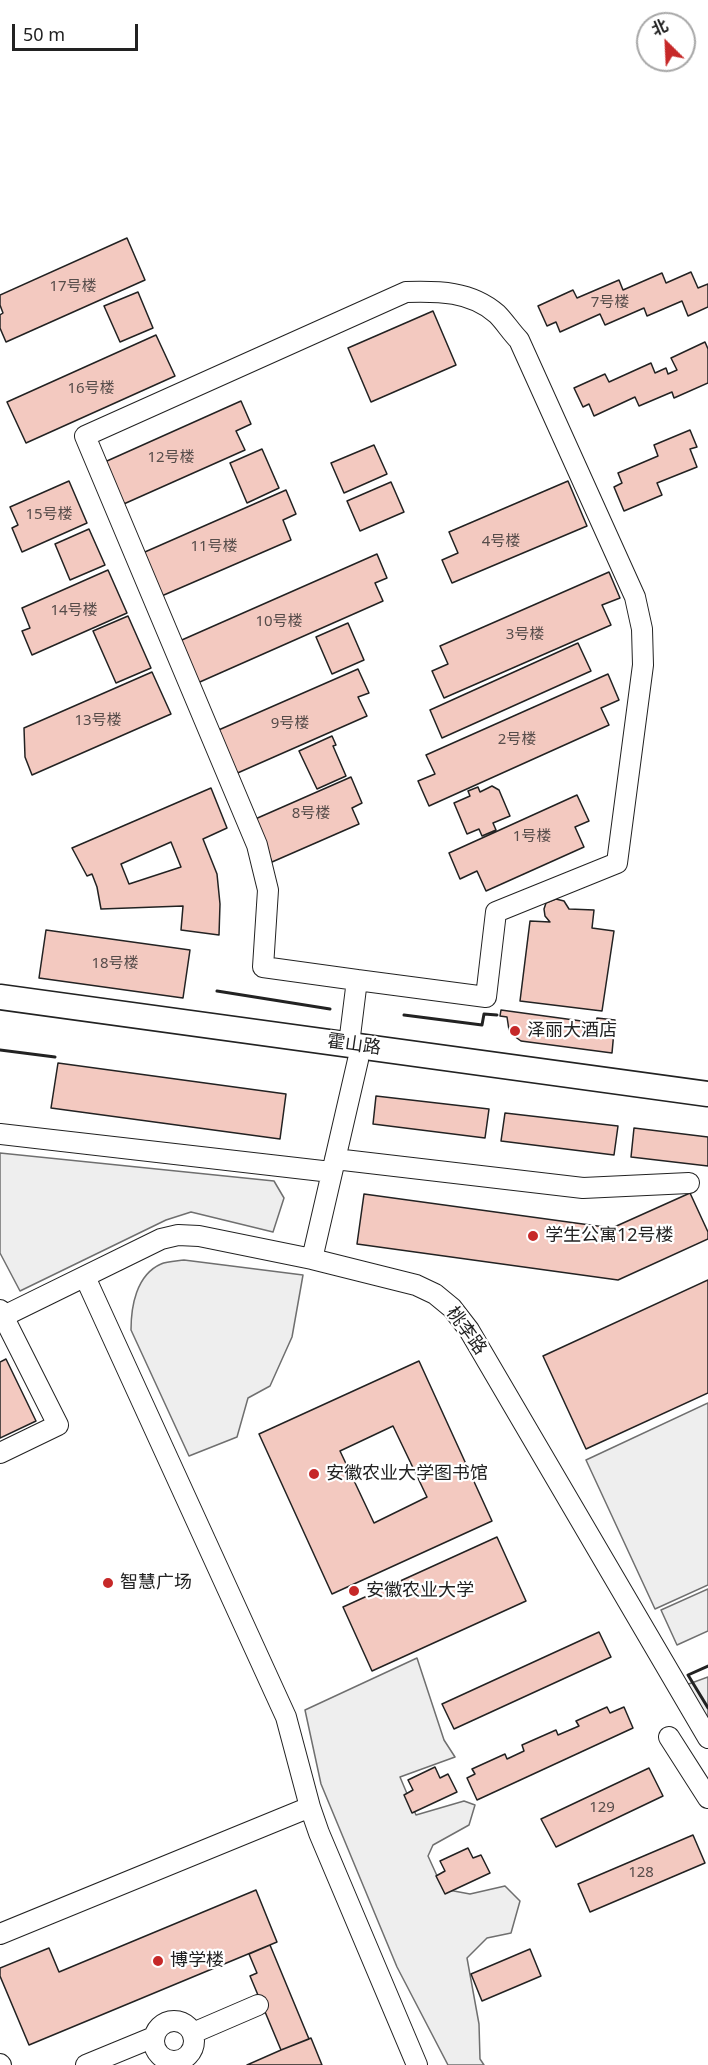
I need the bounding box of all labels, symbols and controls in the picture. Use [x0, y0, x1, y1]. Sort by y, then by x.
scale bar [15, 12, 141, 50]
north arrow [636, 12, 696, 72]
text: 北 [648, 14, 671, 41]
text: 50 m [23, 22, 65, 46]
house number: 17号楼 [49, 278, 97, 296]
house number: 7号楼 [591, 294, 629, 312]
house number: 16号楼 [67, 380, 115, 398]
house number: 12号楼 [147, 449, 195, 467]
house number: 15号楼 [25, 506, 73, 524]
house number: 4号楼 [482, 533, 520, 551]
house number: 11号楼 [190, 538, 238, 556]
house number: 14号楼 [50, 602, 98, 620]
house number: 10号楼 [255, 613, 303, 631]
house number: 3号楼 [506, 626, 544, 644]
house number: 13号楼 [74, 712, 122, 730]
house number: 9号楼 [271, 715, 309, 733]
house number: 2号楼 [498, 731, 536, 749]
house number: 8号楼 [292, 805, 330, 823]
house number: 1号楼 [513, 828, 551, 846]
house number: 18号楼 [91, 955, 139, 973]
place label: 泽丽大酒店 [527, 1020, 617, 1042]
marker: 泽丽大酒店 [508, 1024, 522, 1038]
street label: 霍山路 [326, 1031, 382, 1059]
place label: 学生公寓12号楼 [545, 1225, 674, 1247]
marker: 学生公寓12号楼 [526, 1229, 540, 1243]
street label: 桃李路 [441, 1303, 491, 1359]
place label: 安徽农业大学图书馆 [326, 1463, 488, 1485]
marker: 安徽农业大学图书馆 [307, 1467, 321, 1481]
place label: 智慧广场 [120, 1572, 192, 1594]
marker: 智慧广场 [101, 1576, 115, 1590]
place label: 安徽农业大学 [366, 1580, 474, 1602]
marker: 安徽农业大学 [347, 1584, 361, 1598]
house number: 129 [589, 1799, 615, 1817]
house number: 128 [628, 1864, 654, 1882]
place label: 博学楼 [170, 1950, 224, 1972]
marker: 博学楼 [151, 1954, 165, 1968]

